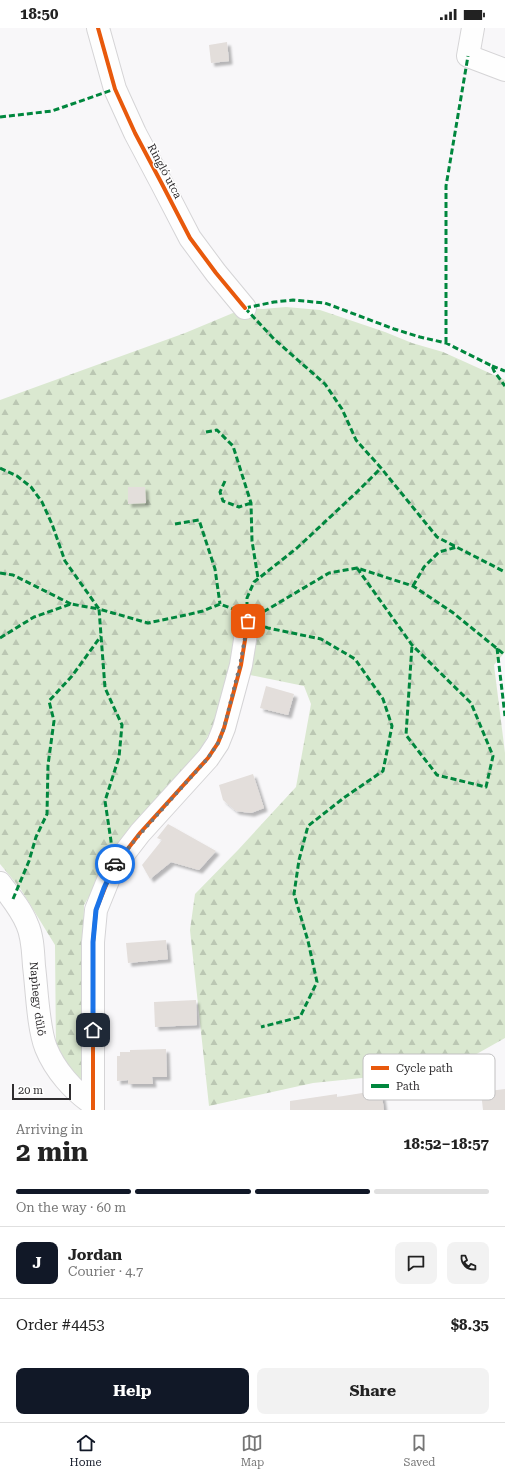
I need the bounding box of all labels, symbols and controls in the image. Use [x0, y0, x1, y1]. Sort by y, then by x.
text: 18:50 [20, 5, 58, 23]
street label: Ringló utca [145, 142, 184, 201]
pin [231, 604, 265, 638]
icon: bag [237, 610, 259, 632]
courier [95, 844, 135, 884]
icon: car [104, 853, 126, 875]
street label: Naphegy dűlő [27, 961, 48, 1037]
pin [76, 1013, 110, 1047]
icon: home [82, 1019, 104, 1041]
legend [363, 1054, 495, 1100]
text: Cycle path [396, 1062, 453, 1075]
text: Path [396, 1080, 420, 1093]
scale bar [12, 1082, 71, 1101]
text: 20 m [18, 1084, 43, 1097]
text: Arriving in [16, 1122, 83, 1137]
text: 18:52–18:57 [403, 1135, 489, 1153]
text: 2 min [16, 1137, 88, 1167]
text: On the way · 60 m [16, 1200, 126, 1215]
button: chat [395, 1242, 437, 1284]
button: phone [447, 1242, 489, 1284]
text: Jordan [68, 1246, 122, 1264]
text: J [32, 1254, 42, 1272]
text: Courier · 4.7 [68, 1264, 143, 1279]
text: Order #4453 [16, 1316, 105, 1334]
text: $8.35 [451, 1316, 489, 1334]
button: Help [16, 1368, 249, 1414]
button: Share [257, 1368, 489, 1414]
tab: Home [70, 1432, 102, 1469]
tab: Map [241, 1432, 264, 1469]
tab: Saved [403, 1432, 435, 1469]

